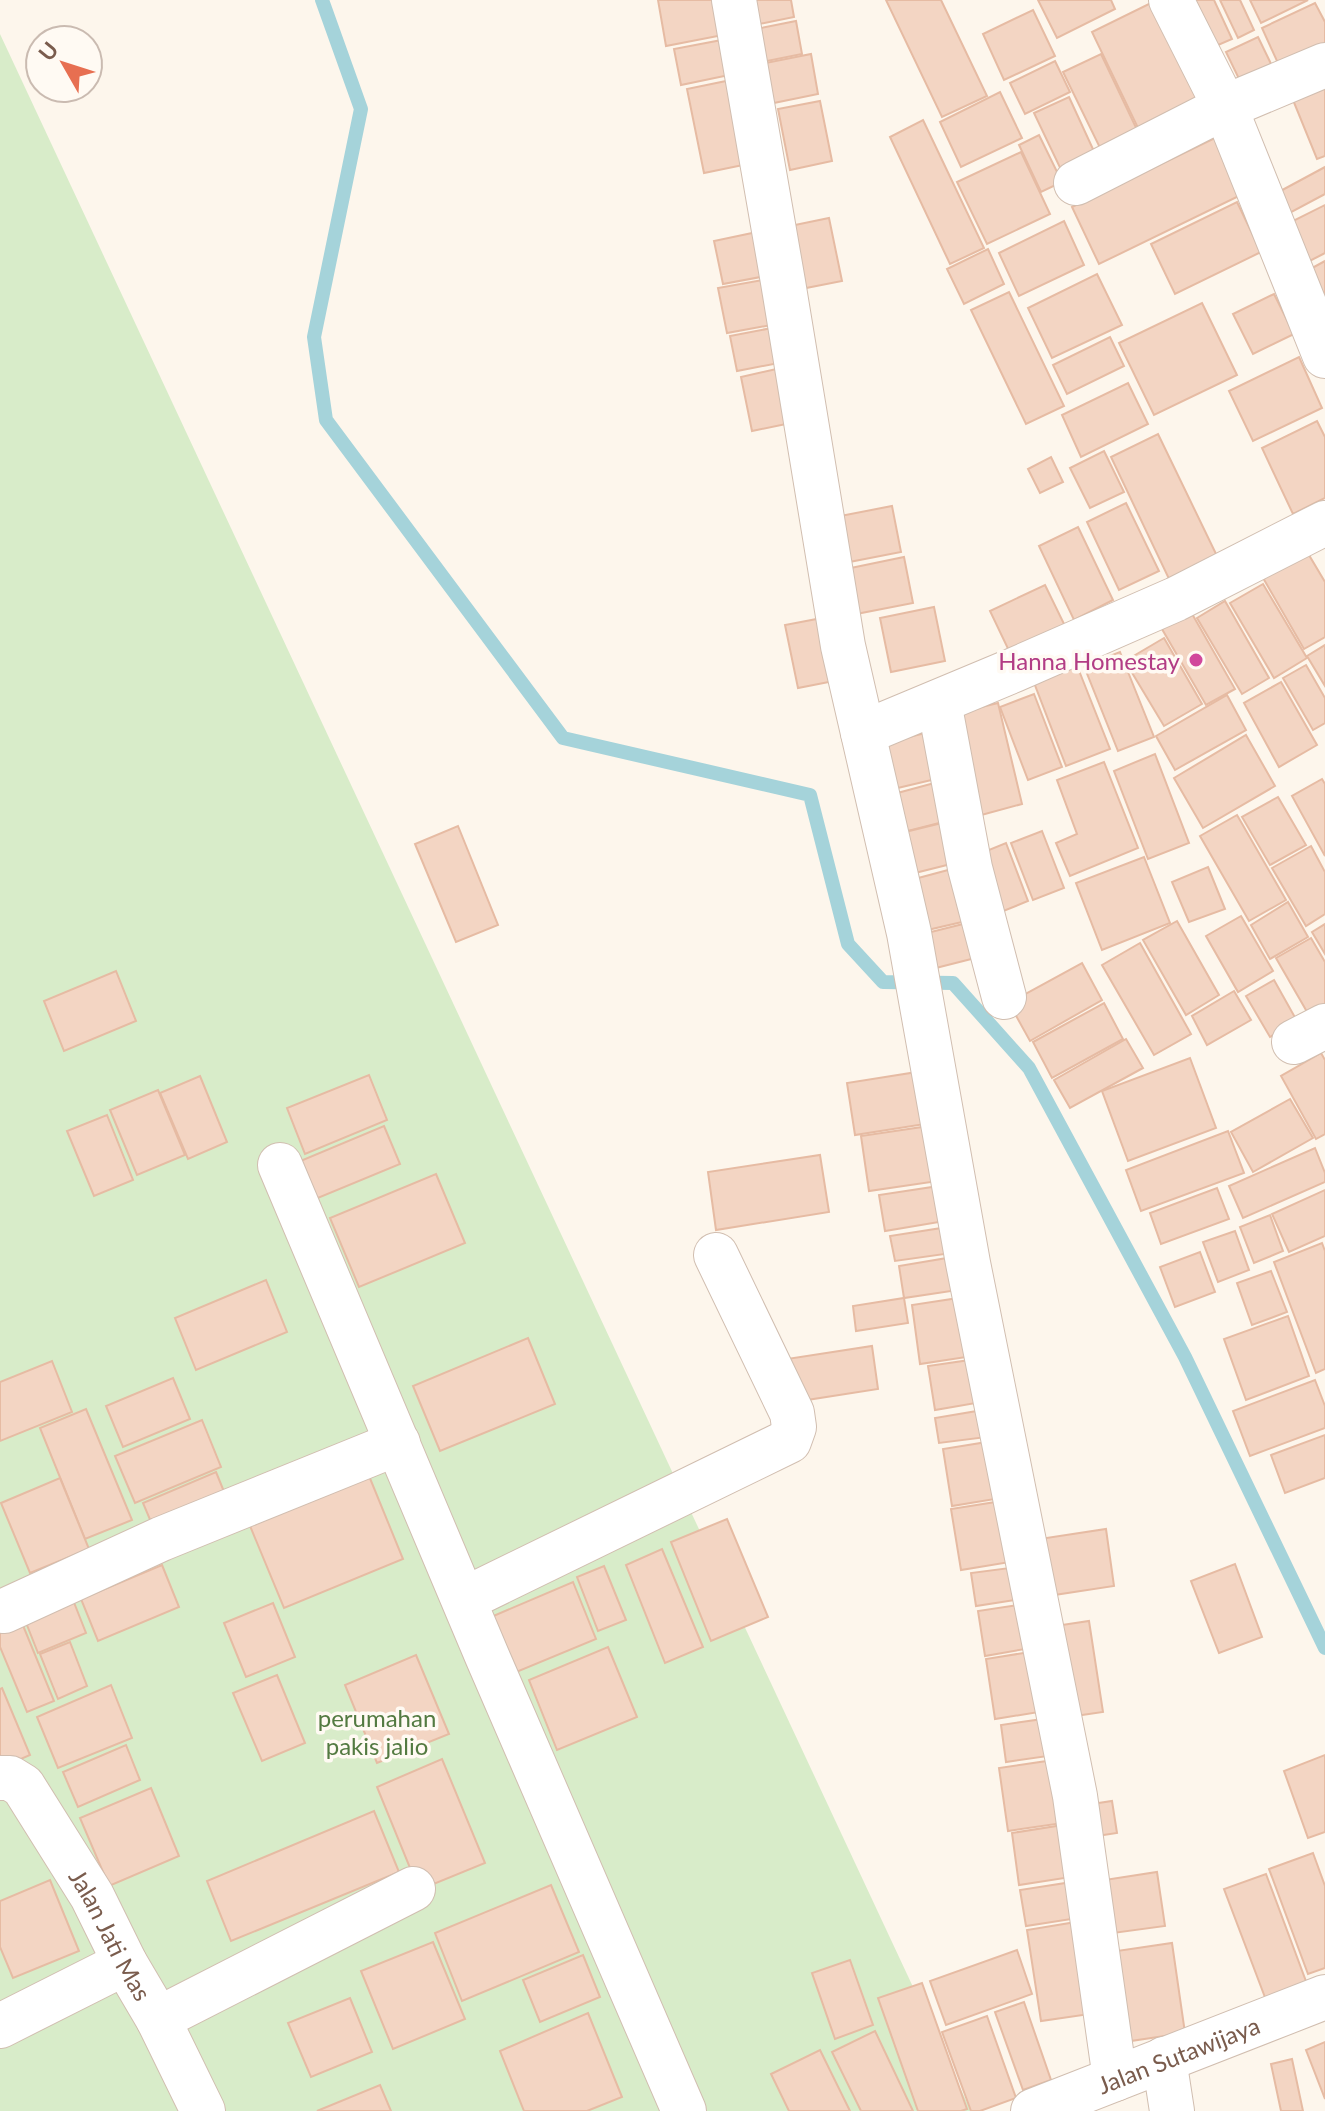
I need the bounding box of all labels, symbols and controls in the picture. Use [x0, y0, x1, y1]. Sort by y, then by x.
north arrow [24, 24, 104, 104]
text: U [32, 36, 64, 66]
place label: Hanna Homestay [998, 646, 1181, 675]
marker: Hanna Homestay [1187, 651, 1205, 669]
park label: perumahan pakis jalio [318, 1703, 436, 1760]
street label: Jalan Jati Mas [64, 1863, 158, 2005]
street label: Jalan Sutawijaya [1093, 2010, 1263, 2099]

